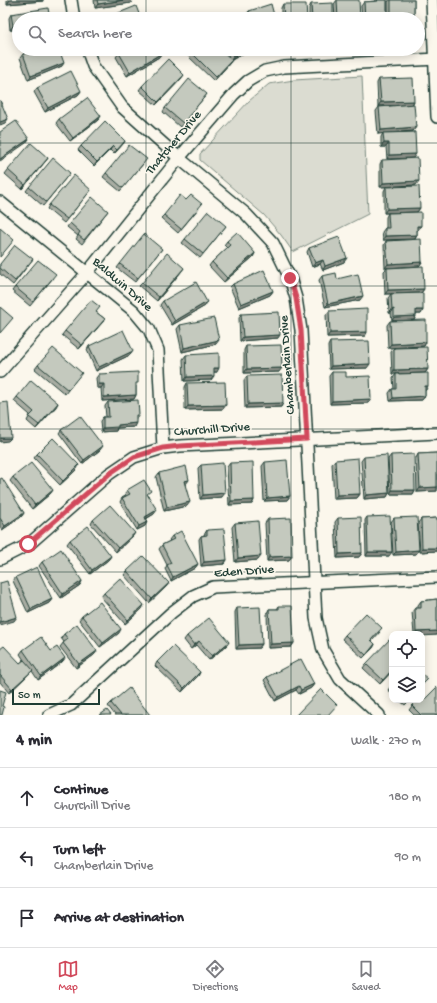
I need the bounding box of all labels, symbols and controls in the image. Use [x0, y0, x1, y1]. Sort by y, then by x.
search box [12, 12, 425, 56]
icon: search [26, 23, 48, 45]
text: Search here [58, 25, 132, 43]
street label: Thatcher Drive [142, 108, 205, 179]
street label: Baldwin Drive [88, 254, 155, 315]
route end [281, 269, 299, 287]
street label: Chamberlain Drive [277, 315, 299, 415]
street label: Churchill Drive [174, 420, 251, 440]
route start [19, 535, 37, 553]
street label: Eden Drive [214, 562, 275, 582]
map controls [389, 631, 425, 703]
button: locate [389, 631, 425, 667]
button: layers [389, 667, 425, 703]
scale bar [12, 687, 100, 706]
text: 50 m [18, 690, 40, 702]
text: 4 min [16, 731, 52, 751]
text: Walk · 270 m [351, 734, 421, 749]
text: Continue [54, 781, 108, 799]
icon: ahead [16, 787, 38, 809]
text: 180 m [389, 790, 421, 805]
text: Churchill Drive [54, 799, 130, 814]
text: Turn left [54, 841, 105, 859]
icon: left [16, 847, 38, 869]
text: 90 m [395, 850, 421, 865]
text: Chamberlain Drive [54, 859, 153, 874]
icon: arrive [16, 907, 38, 929]
text: Arrive at destination [54, 909, 184, 927]
tab: Map [57, 958, 79, 994]
tab: Directions [193, 958, 238, 994]
tab: Saved [352, 958, 380, 994]

